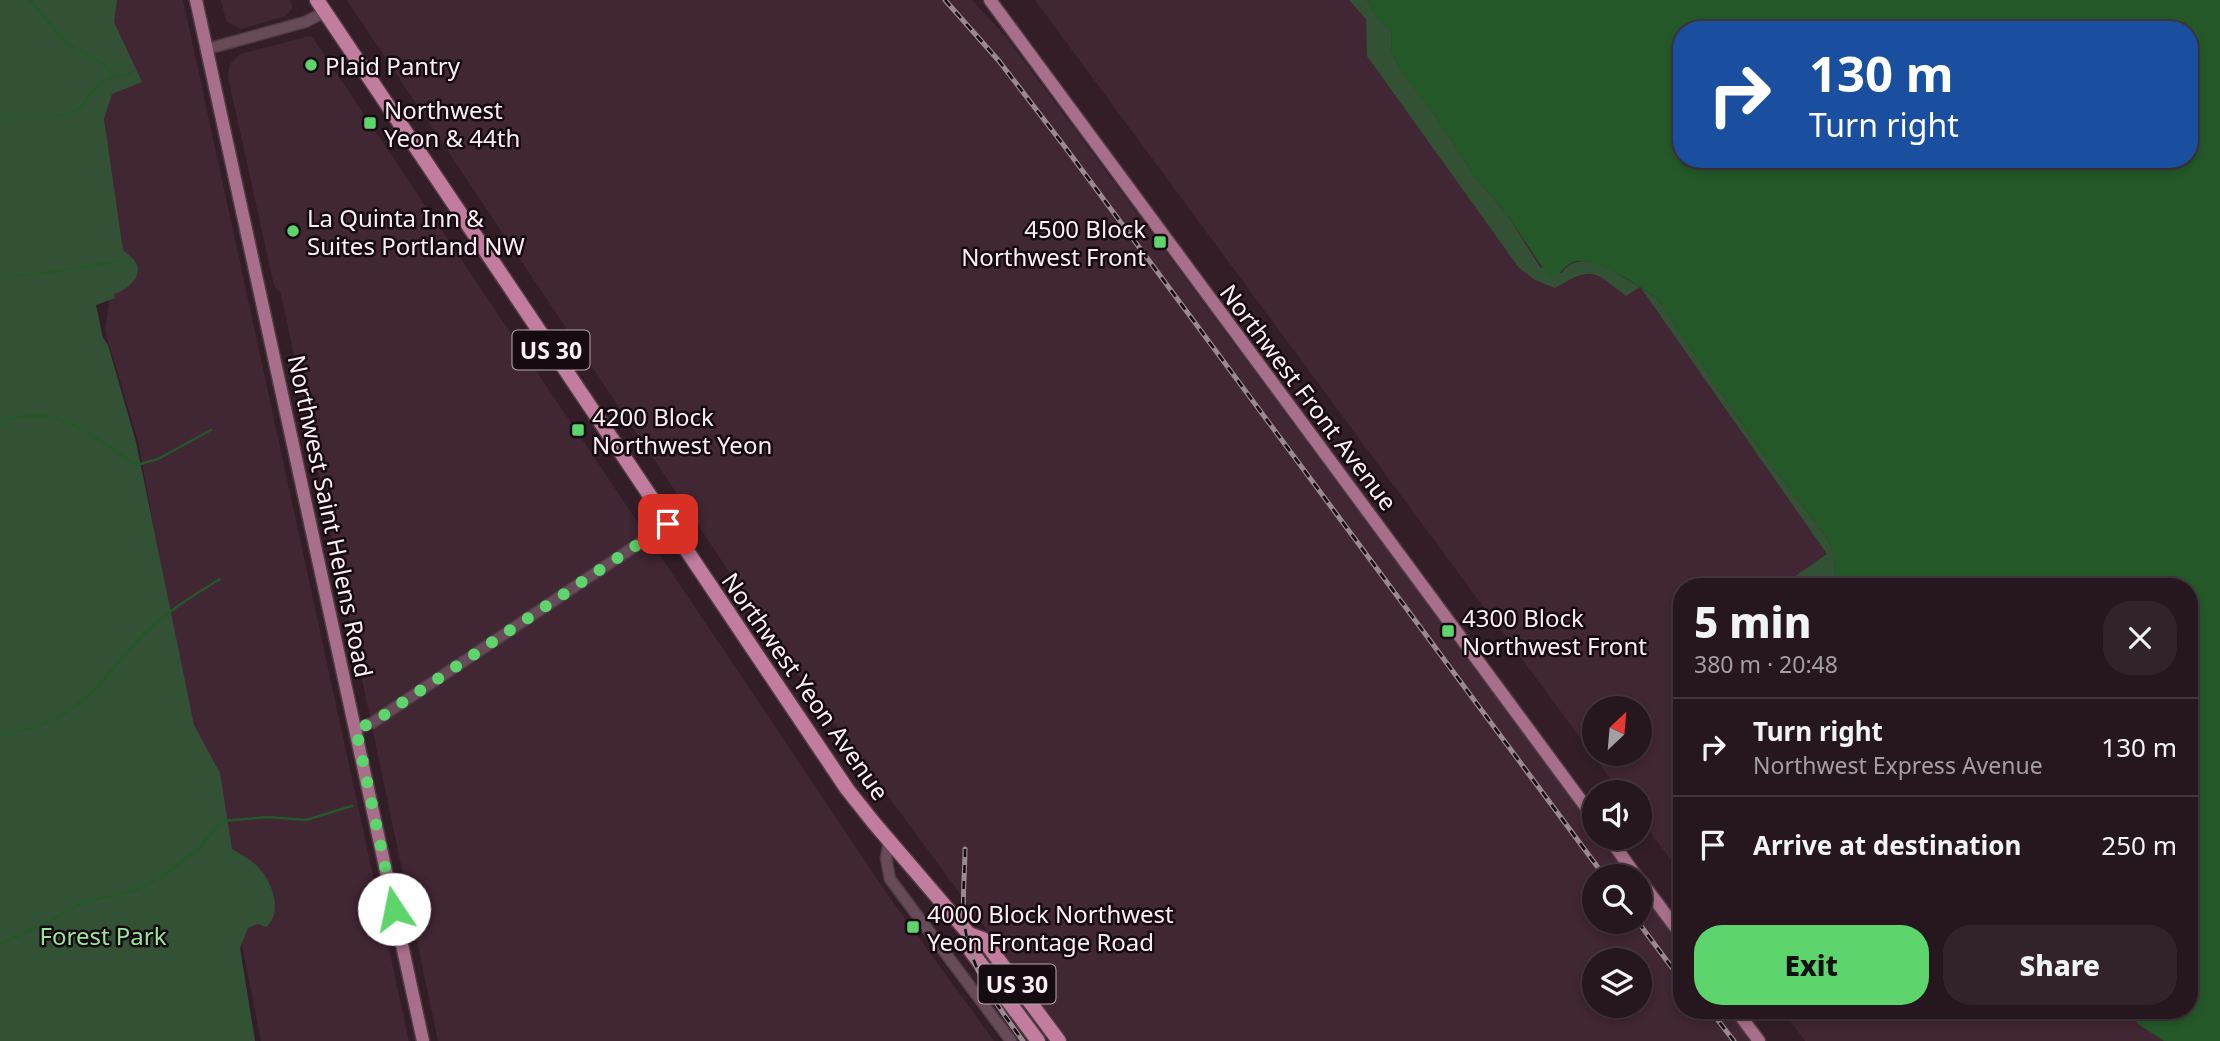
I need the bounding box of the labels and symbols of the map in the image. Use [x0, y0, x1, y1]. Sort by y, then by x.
place label: Plaid Pantry [325, 49, 461, 82]
marker: Plaid Pantry [303, 57, 319, 73]
place label: Northwest Yeon & 44th [384, 93, 520, 154]
marker: Northwest Yeon & 44th [362, 115, 378, 131]
place label: La Quinta Inn & Suites Portland NW [307, 201, 525, 262]
place label: 4500 Block Northwest Front [961, 212, 1146, 273]
marker: La Quinta Inn & Suites Portland NW [285, 223, 301, 239]
marker: 4500 Block Northwest Front [1152, 234, 1168, 250]
street label: Northwest Front Avenue [1213, 277, 1405, 517]
road number: US 30 [512, 330, 590, 370]
street label: Northwest Saint Helens Road [281, 352, 381, 680]
place label: 4200 Block Northwest Yeon [592, 400, 772, 461]
marker: 4200 Block Northwest Yeon [570, 422, 586, 438]
pin [638, 494, 698, 554]
street label: Northwest Yeon Avenue [715, 566, 897, 806]
place label: 4300 Block Northwest Front [1462, 601, 1647, 662]
marker: 4300 Block Northwest Front [1440, 623, 1456, 639]
north arrow [1582, 696, 1652, 766]
position arrow [357, 872, 431, 946]
place label: 4000 Block Northwest Yeon Frontage Road [927, 897, 1174, 958]
park label: Forest Park [39, 919, 167, 952]
marker: 4000 Block Northwest Yeon Frontage Road [905, 919, 921, 935]
road number: US 30 [978, 965, 1056, 1004]

